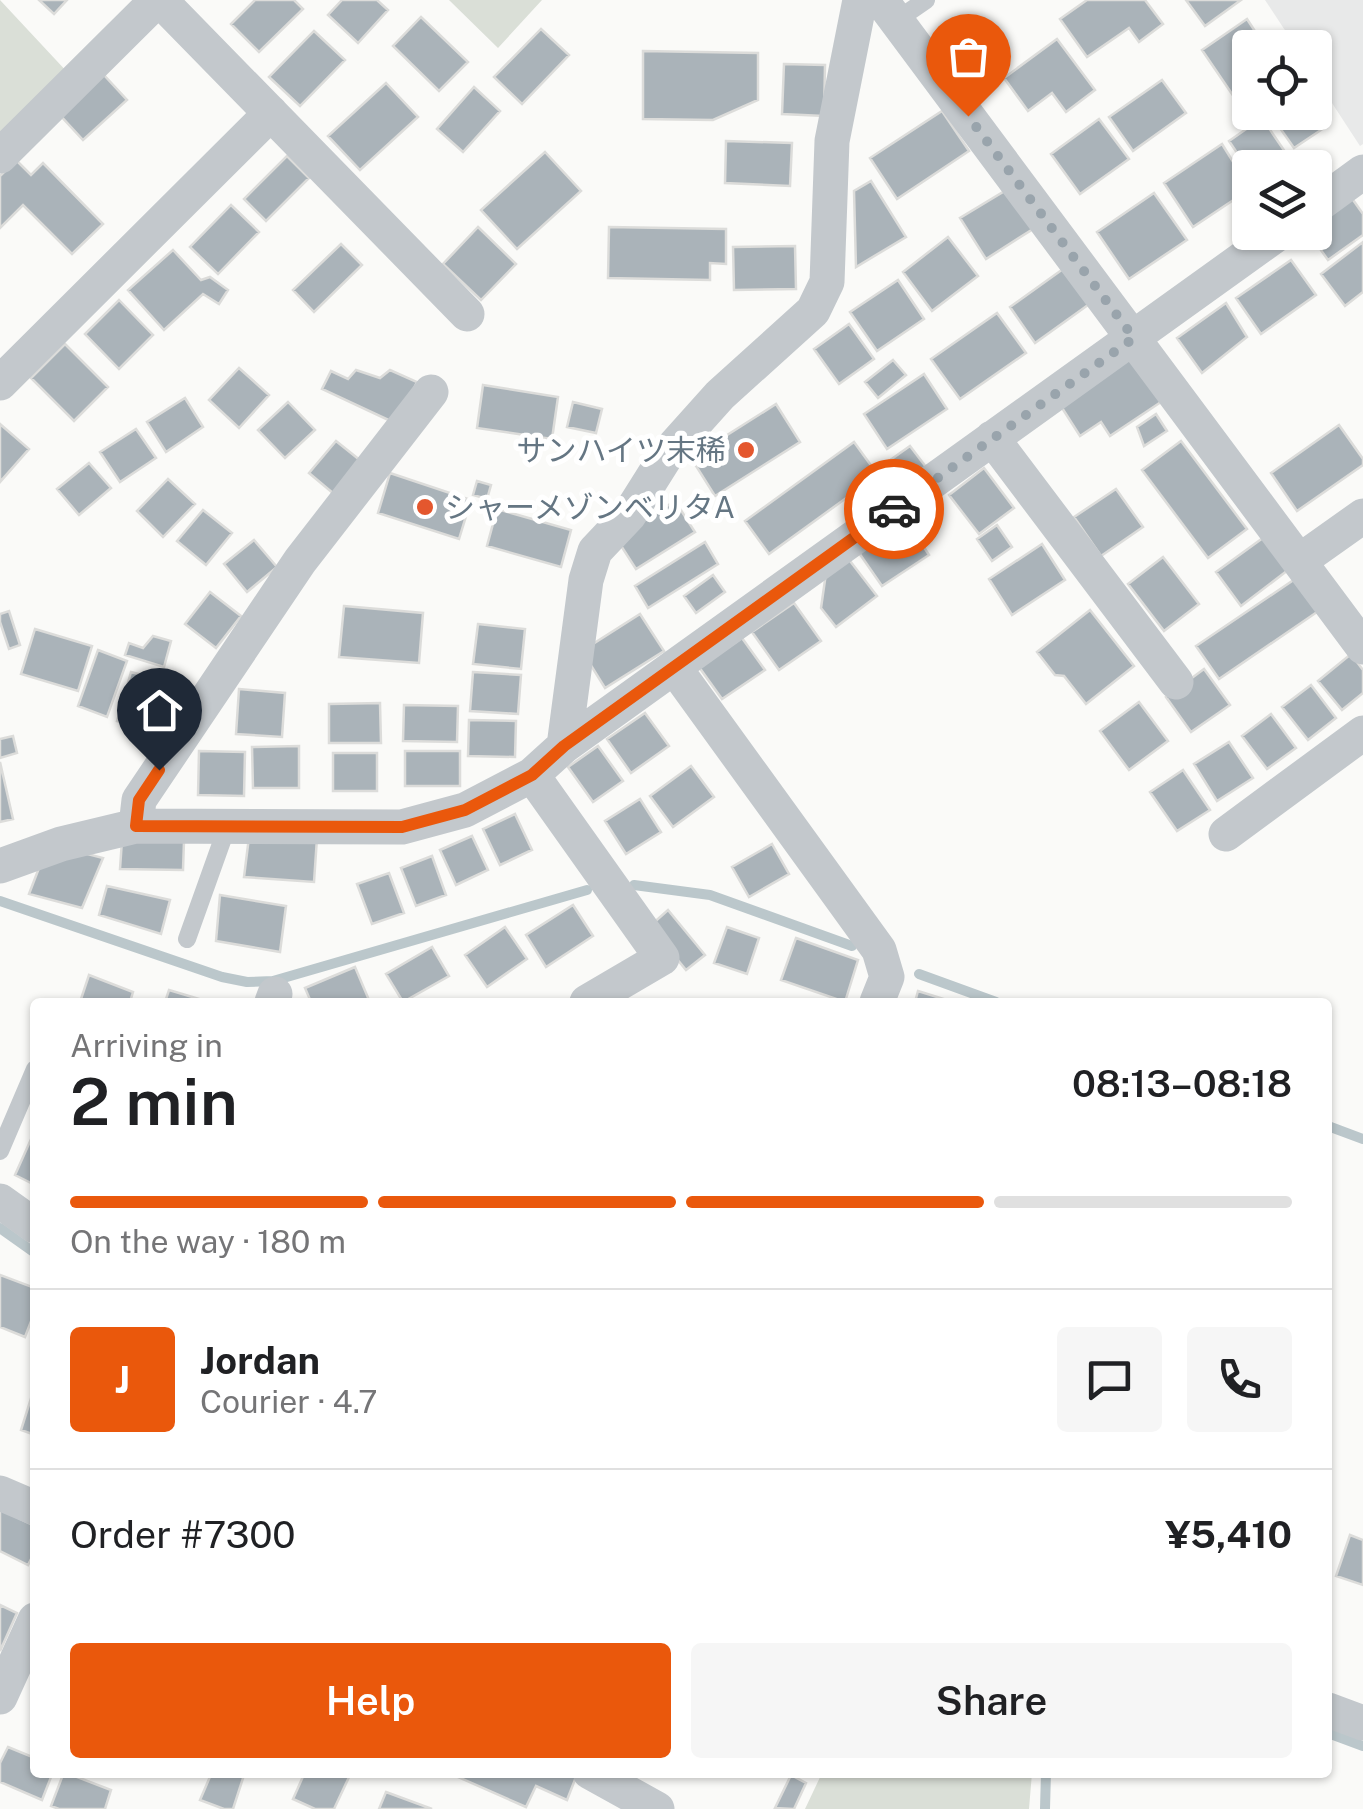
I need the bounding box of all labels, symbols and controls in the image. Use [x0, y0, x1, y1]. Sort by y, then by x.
pin [926, 14, 1011, 117]
icon: bag [941, 29, 996, 84]
map controls [1232, 30, 1332, 250]
button: locate [1232, 30, 1332, 130]
button: layers [1232, 150, 1332, 250]
place label: サンハイツ末稀 [517, 432, 726, 468]
marker: サンハイツ末稀 [735, 439, 757, 461]
courier [844, 459, 944, 559]
icon: car [867, 482, 922, 537]
place label: シャーメゾンベリタA [445, 489, 735, 525]
marker: シャーメゾンベリタA [414, 496, 436, 518]
pin [117, 668, 202, 771]
icon: home [132, 683, 187, 738]
text: Arriving in [70, 1027, 223, 1064]
text: 08:13–08:18 [1072, 1061, 1292, 1106]
text: 2 min [70, 1063, 238, 1140]
text: On the way · 180 m [70, 1223, 346, 1260]
button: chat [1057, 1327, 1162, 1432]
button: phone [1187, 1327, 1292, 1432]
text: Jordan [200, 1338, 320, 1383]
text: J [115, 1357, 130, 1402]
text: Courier · 4.7 [200, 1383, 377, 1420]
text: Order #7300 [70, 1512, 295, 1557]
text: ¥5,410 [1165, 1512, 1292, 1557]
button: Help [70, 1643, 671, 1758]
button: Share [691, 1643, 1292, 1758]

